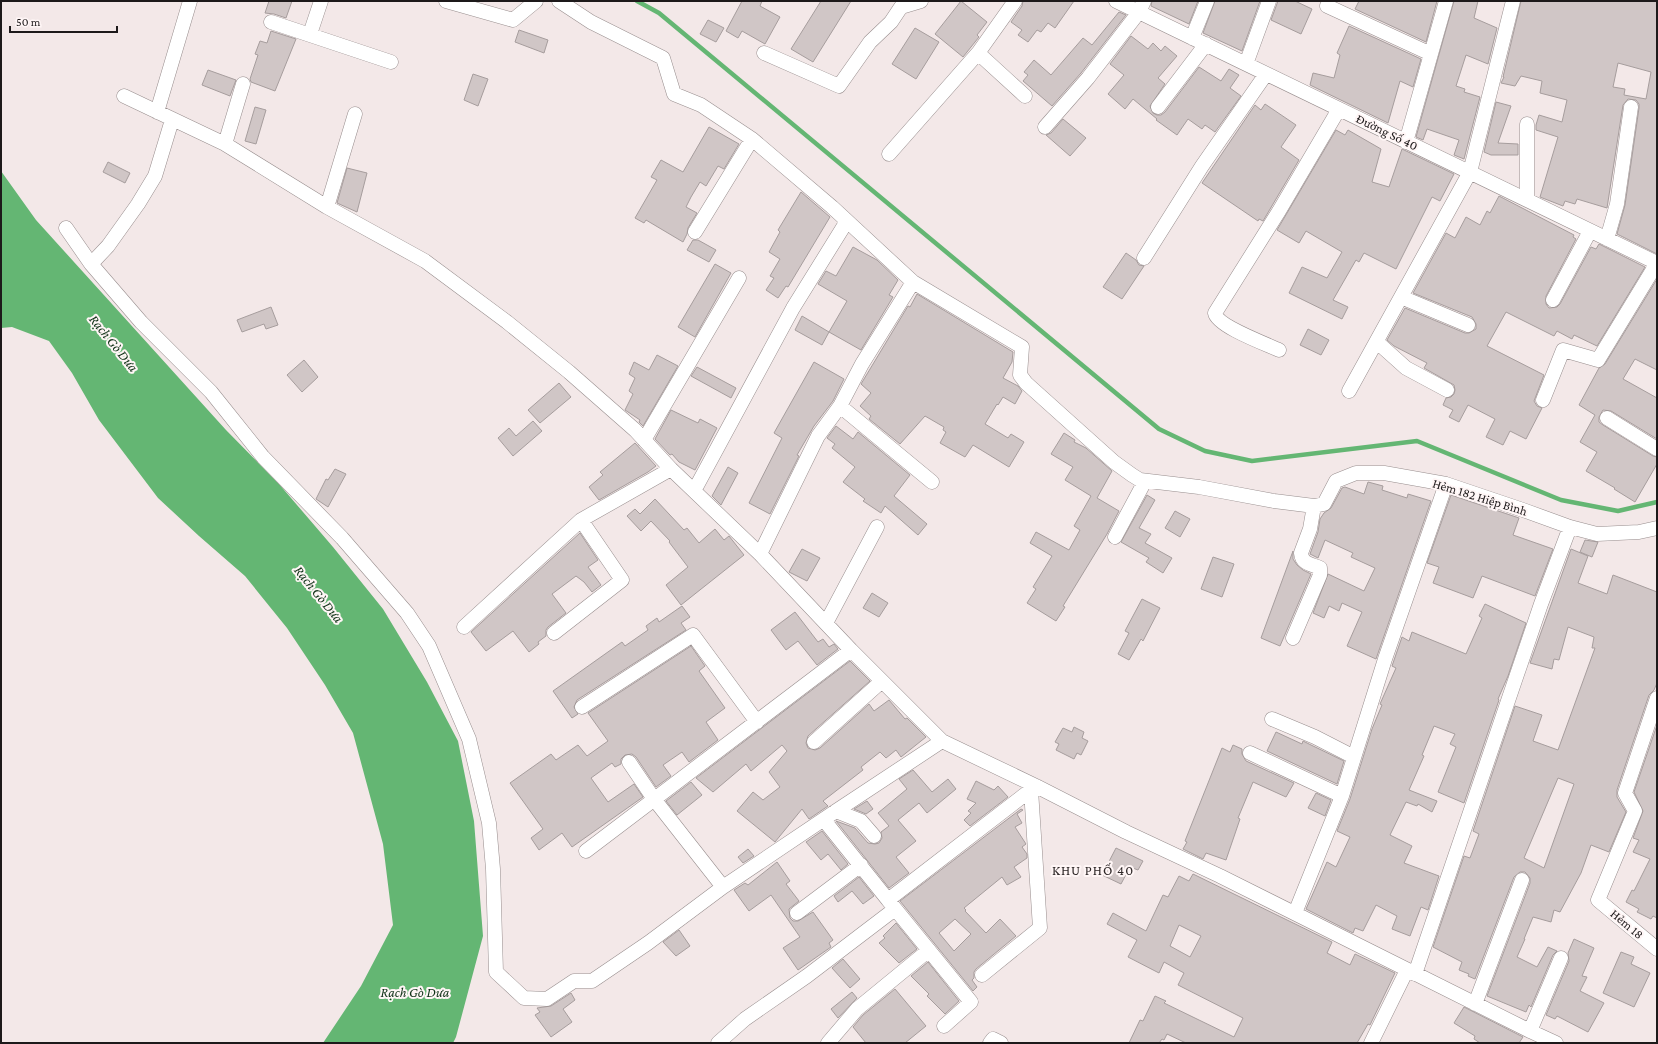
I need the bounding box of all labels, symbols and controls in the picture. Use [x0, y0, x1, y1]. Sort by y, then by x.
scale bar [10, 8, 117, 34]
text: 50 m [16, 15, 41, 29]
street label: Đường Số 40 [1354, 111, 1420, 153]
water label: Rạch Gò Dưa [86, 311, 142, 375]
street label: Hẻm 182 Hiệp Bình [1431, 475, 1529, 519]
water label: Rạch Gò Dưa [291, 562, 347, 626]
district label: KHU PHỐ 40 [1052, 862, 1134, 878]
street label: Hẻm 18 [1607, 906, 1647, 942]
water label: Rạch Gò Dưa [381, 984, 450, 1000]

